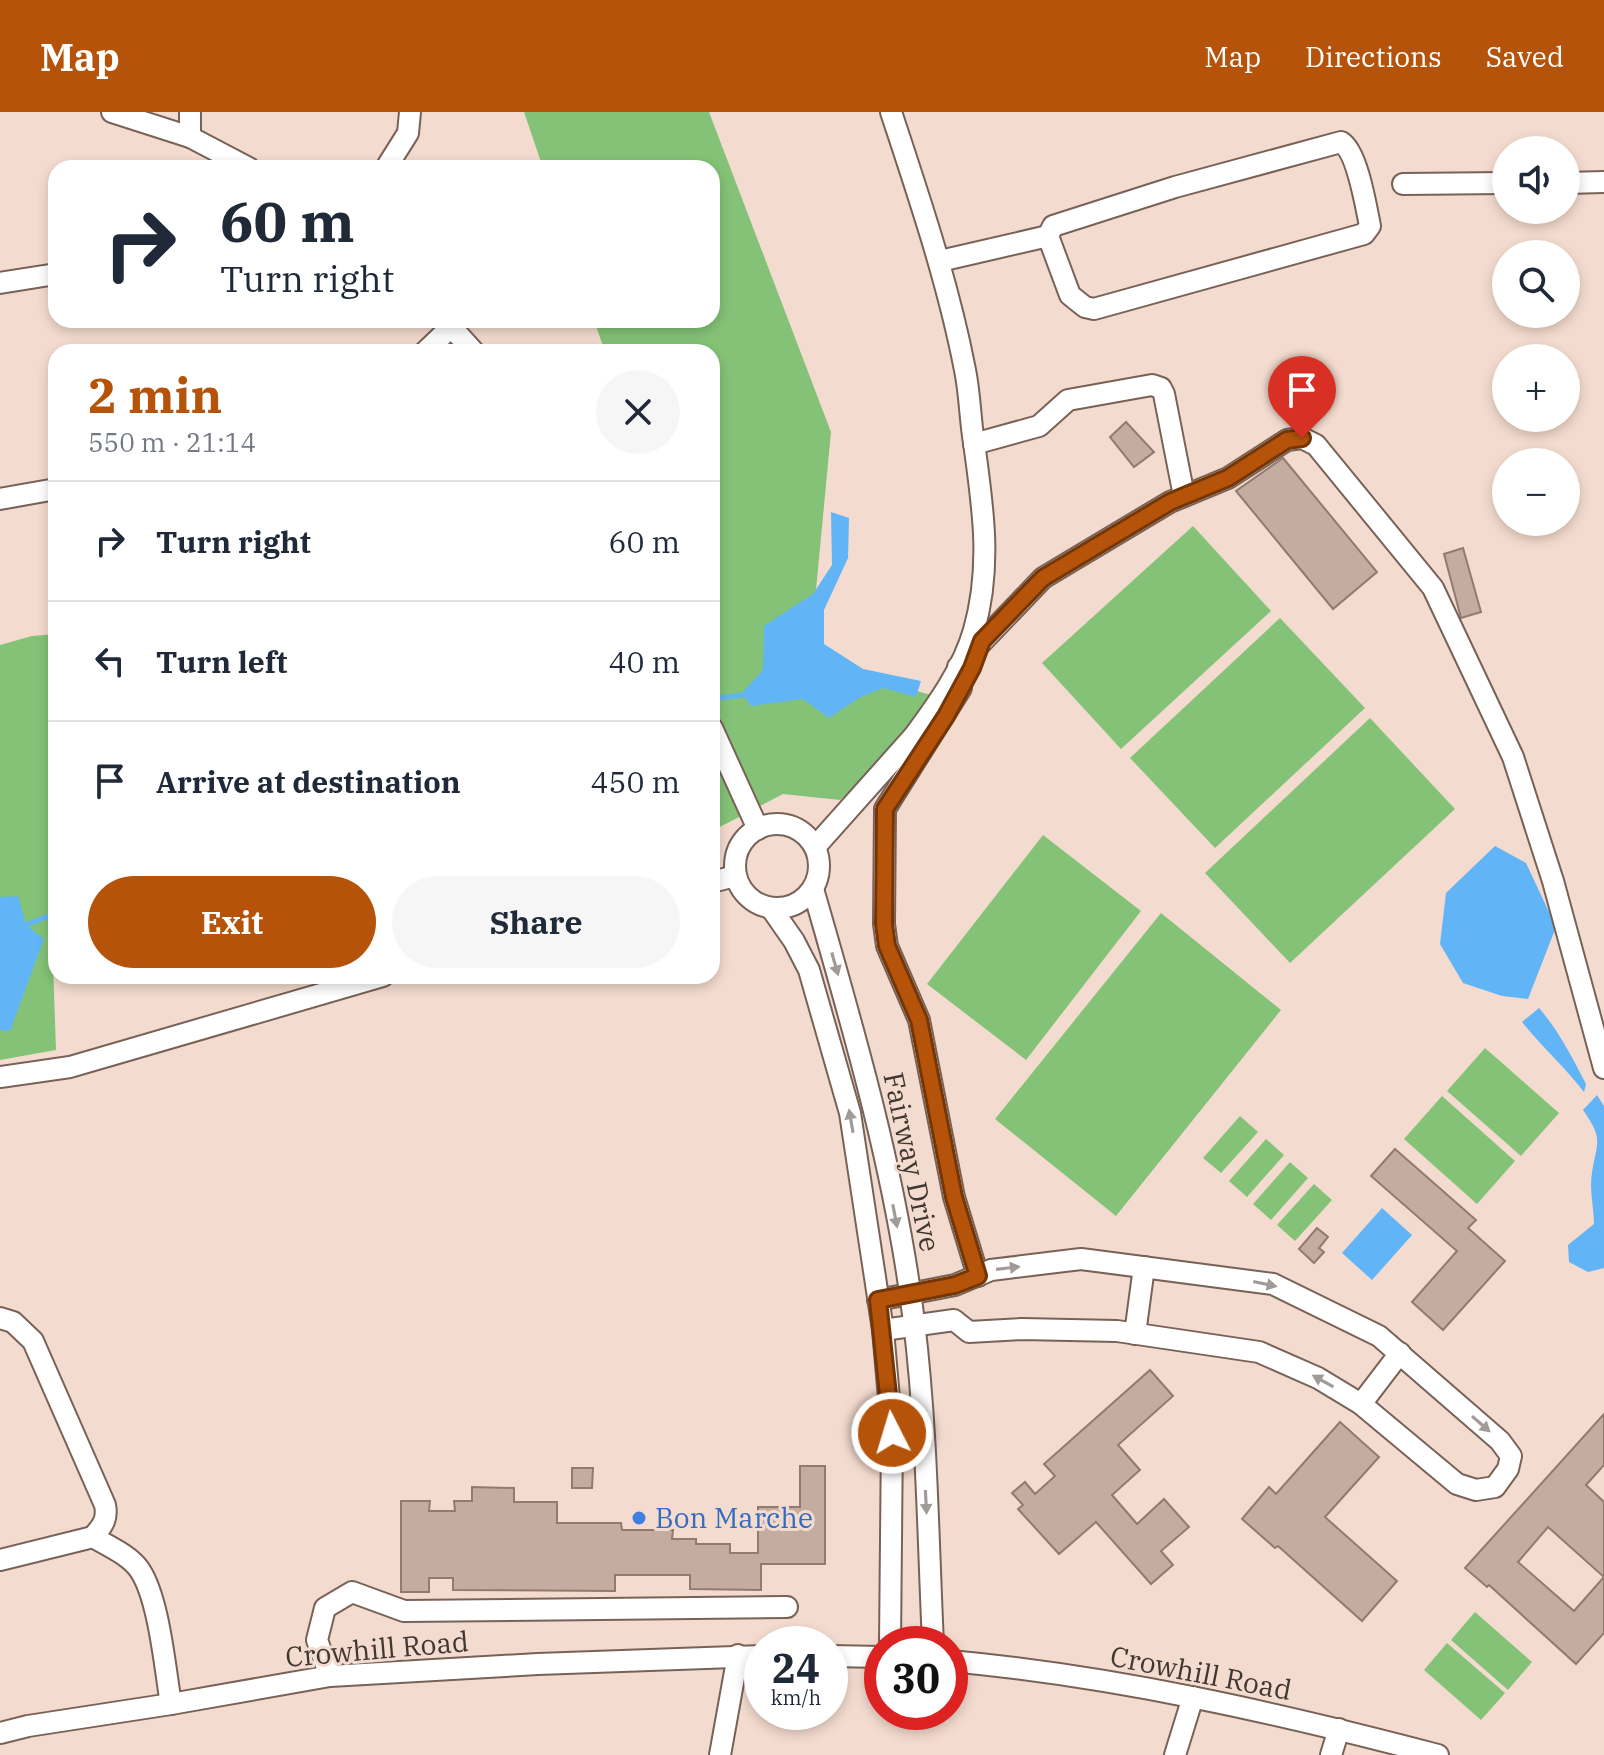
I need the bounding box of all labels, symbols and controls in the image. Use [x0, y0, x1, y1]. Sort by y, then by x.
text: Map [40, 32, 120, 81]
text: Map [1204, 38, 1261, 75]
text: Directions [1305, 38, 1442, 75]
text: Saved [1486, 38, 1564, 75]
map controls [1492, 136, 1580, 536]
button: sound [1492, 136, 1580, 224]
text: 60 m [220, 185, 355, 257]
icon: right [88, 192, 192, 296]
button: search [1492, 240, 1580, 328]
text: Turn right [220, 255, 394, 302]
button: + [1492, 344, 1580, 432]
pin [1268, 356, 1336, 438]
text: 2 min [88, 364, 222, 426]
icon: arrive [1280, 368, 1324, 412]
button: close [596, 370, 680, 454]
text: 550 m · 21:14 [88, 425, 256, 459]
button: − [1492, 448, 1580, 536]
icon: right [88, 519, 132, 563]
text: Turn right [156, 522, 311, 561]
text: 60 m [608, 522, 680, 561]
icon: left [88, 639, 132, 683]
text: Turn left [156, 642, 288, 681]
text: 40 m [608, 642, 680, 681]
icon: arrive [88, 759, 132, 803]
text: Arrive at destination [156, 762, 461, 801]
text: 450 m [590, 762, 680, 801]
button: Exit [88, 876, 376, 968]
button: Share [392, 876, 680, 968]
one-way arrow [829, 951, 841, 976]
street label: Fairway Drive [875, 1069, 950, 1255]
one-way arrow [844, 1108, 856, 1133]
one-way arrow [890, 1204, 902, 1229]
one-way arrow [996, 1261, 1021, 1274]
one-way arrow [1253, 1278, 1278, 1291]
one-way arrow [1312, 1375, 1334, 1389]
position arrow [850, 1391, 934, 1475]
one-way arrow [1470, 1415, 1490, 1432]
one-way arrow [920, 1490, 933, 1515]
place label: Bon Marche [655, 1499, 813, 1536]
marker: Bon Marche [630, 1509, 648, 1527]
street label: Crowhill Road [284, 1622, 470, 1675]
speed limit sign: 30 [864, 1626, 968, 1730]
street label: Crowhill Road [1107, 1637, 1295, 1708]
text: 24 [772, 1642, 820, 1694]
text: km/h [771, 1684, 821, 1711]

